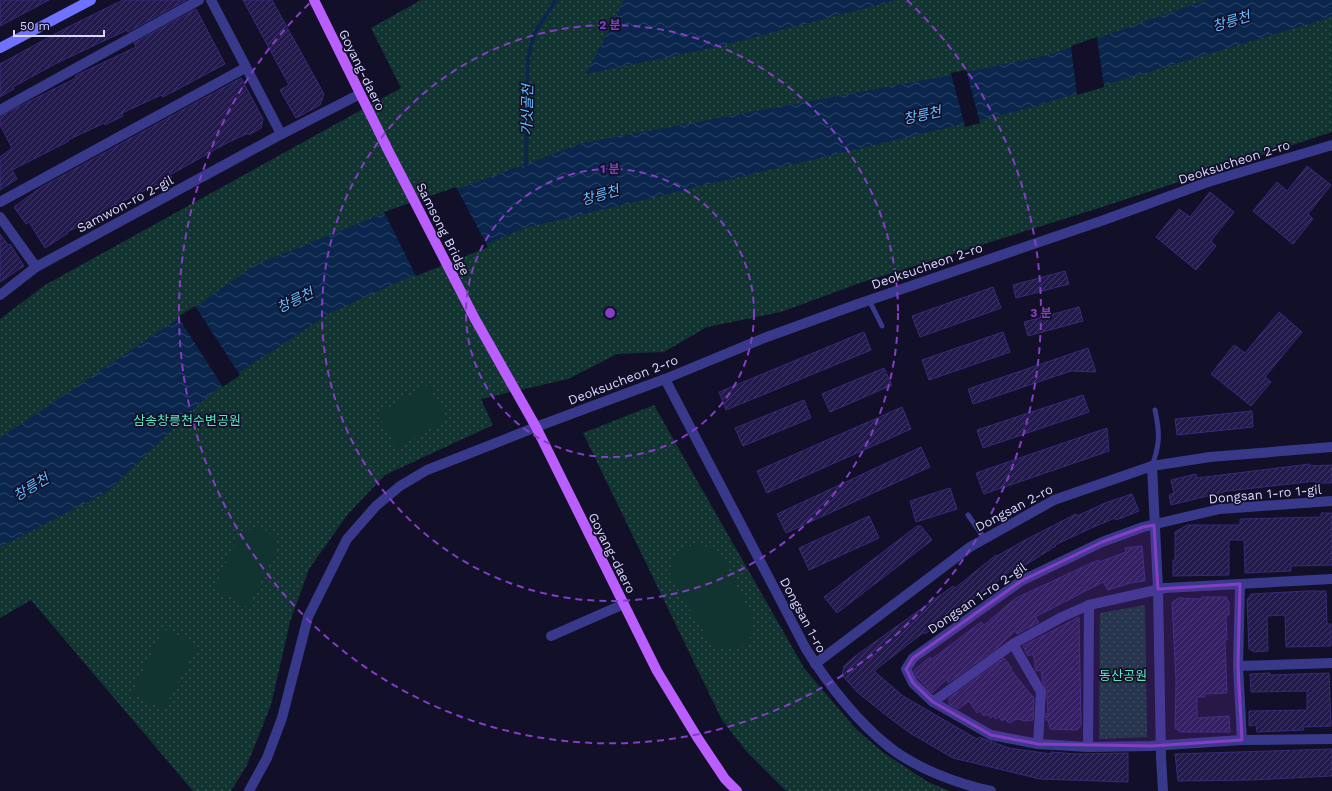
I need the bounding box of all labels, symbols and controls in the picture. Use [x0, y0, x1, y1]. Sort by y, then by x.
water label: 창릉천 [1210, 7, 1253, 34]
scale bar [14, 12, 104, 38]
text: 2 분 [599, 18, 621, 32]
text: 50 m [20, 19, 50, 33]
street label: Goyang-daero [336, 27, 388, 113]
water label: 가싯골천 [519, 83, 535, 136]
water label: 창릉천 [901, 103, 944, 127]
street label: Deoksucheon 2-ro [1176, 137, 1292, 187]
text: 1 분 [600, 162, 620, 176]
street label: Samwon-ro 2-gil [74, 172, 176, 236]
street label: Samsong Bridge [413, 180, 473, 278]
water label: 창릉천 [579, 182, 622, 208]
street label: Deoksucheon 2-ro [869, 240, 985, 292]
water label: 창릉천 [274, 284, 317, 316]
centre of rings [603, 306, 617, 320]
text: 3 분 [1030, 306, 1052, 320]
street label: Deoksucheon 2-ro [566, 352, 680, 408]
park label: 삼송창릉천수변공원 [133, 413, 241, 428]
water label: 창릉천 [10, 470, 53, 504]
street label: Dongsan 2-ro [973, 481, 1056, 535]
street label: Dongsan 1-ro 1-gil [1208, 482, 1322, 506]
street label: Goyang-daero [585, 510, 639, 596]
street label: Dongsan 1-ro 2-gil [925, 559, 1029, 637]
street label: Dongsan 1-ro [777, 575, 829, 655]
park label: 동산공원 [1099, 668, 1147, 683]

